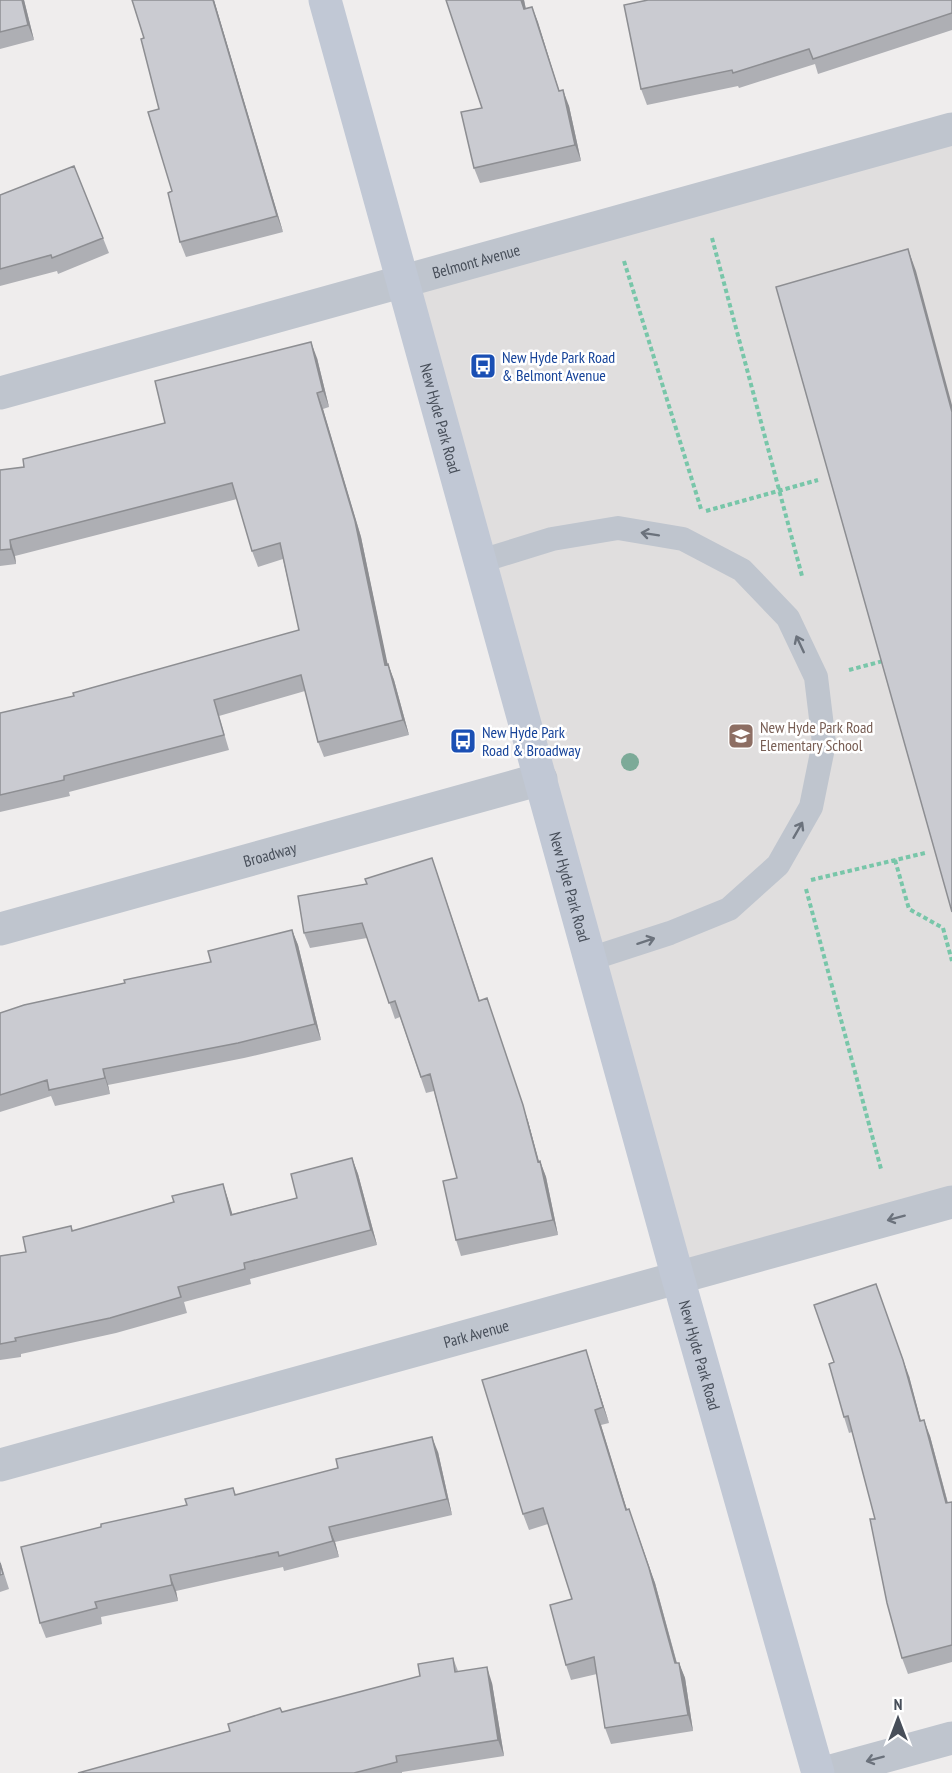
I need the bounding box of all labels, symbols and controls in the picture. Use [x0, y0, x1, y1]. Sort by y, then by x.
street label: Belmont Avenue [430, 239, 522, 283]
place label: New Hyde Park Road & Belmont Avenue [502, 347, 615, 385]
bus stop icon: New Hyde Park Road & Belmont Avenue [468, 351, 498, 381]
street label: New Hyde Park Road [416, 361, 465, 476]
one-way arrow [641, 528, 661, 539]
one-way arrow [794, 635, 806, 653]
place label: New Hyde Park Road Elementary School [760, 717, 873, 755]
school or university icon: New Hyde Park Road Elementary School [726, 721, 756, 751]
place label: New Hyde Park Road & Broadway [482, 722, 581, 760]
bus stop icon: New Hyde Park Road & Broadway [448, 726, 478, 756]
one-way arrow [792, 822, 804, 839]
street label: New Hyde Park Road [545, 829, 595, 944]
street label: Broadway [241, 837, 299, 871]
one-way arrow [636, 935, 655, 946]
one-way arrow [886, 1212, 905, 1224]
street label: New Hyde Park Road [675, 1298, 725, 1412]
street label: Park Avenue [441, 1315, 511, 1352]
north arrow [868, 1689, 928, 1749]
text: N [894, 1694, 902, 1714]
one-way arrow [866, 1754, 885, 1765]

